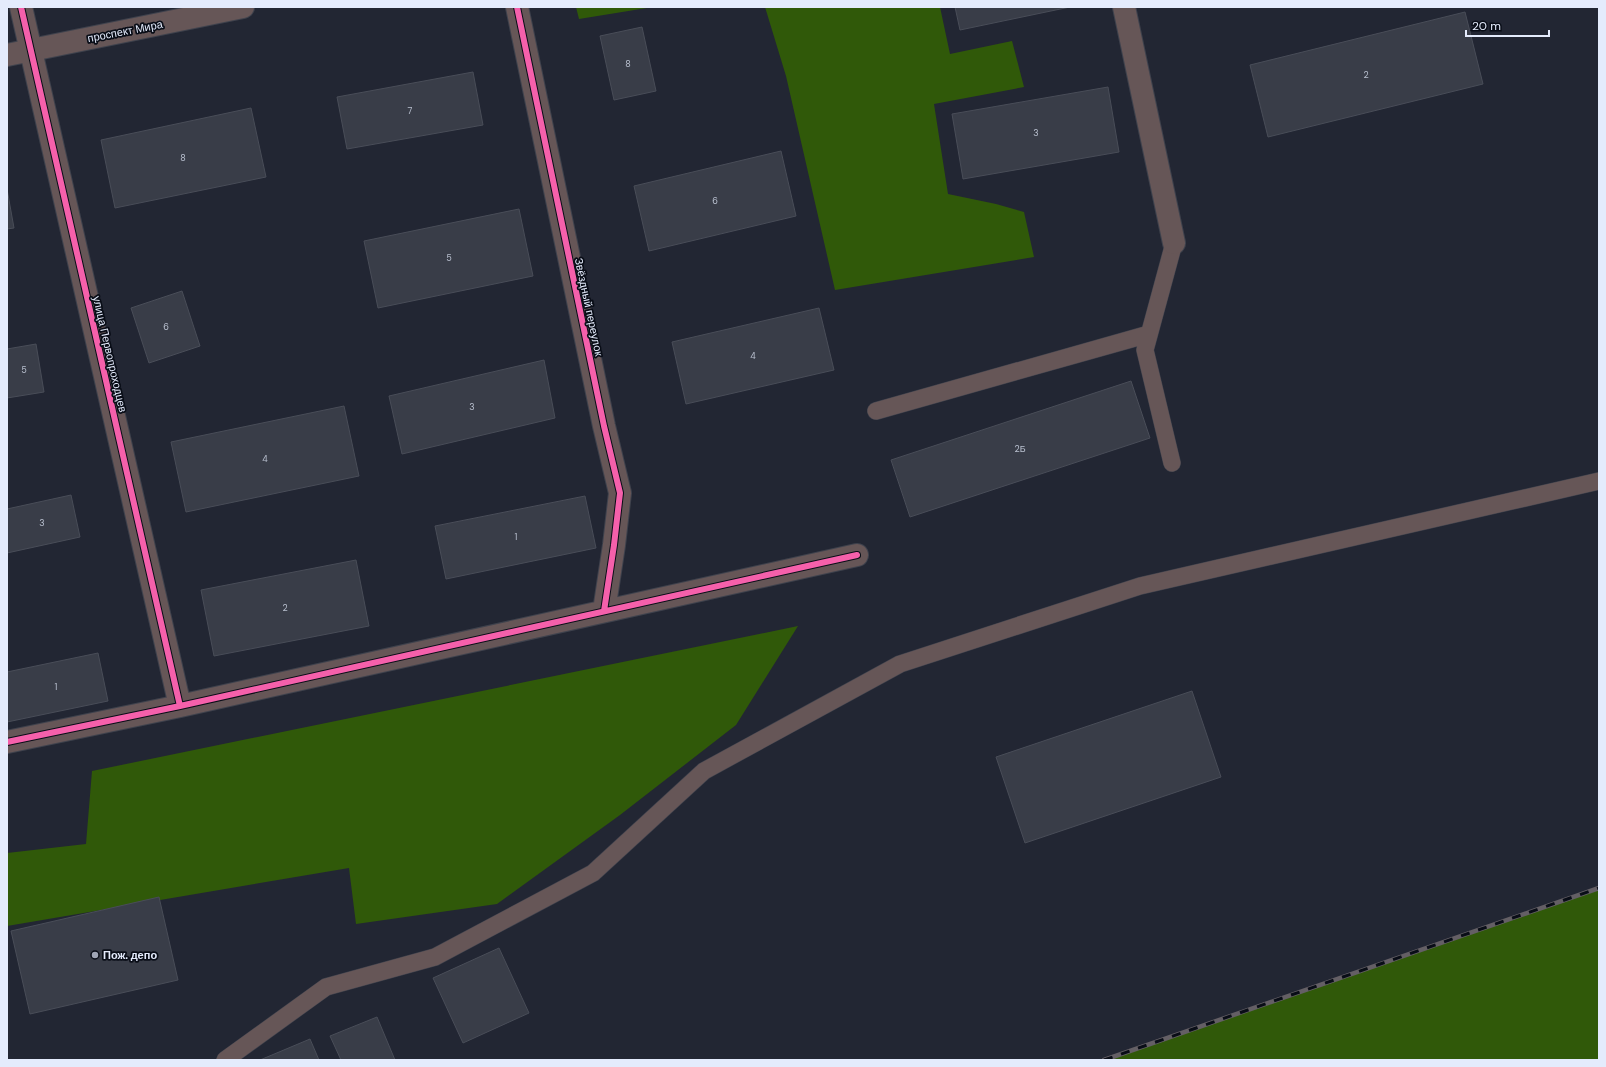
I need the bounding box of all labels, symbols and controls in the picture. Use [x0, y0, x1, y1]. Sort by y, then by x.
scale bar [1466, 12, 1549, 38]
street label: проспект Мира [86, 17, 165, 45]
text: 20 m [1472, 18, 1501, 34]
house number: 8 [625, 58, 631, 70]
house number: 2 [1363, 69, 1369, 81]
house number: 7 [408, 105, 413, 117]
house number: 3 [1033, 127, 1039, 139]
house number: 8 [180, 152, 186, 164]
house number: 6 [712, 195, 718, 207]
house number: 5 [446, 252, 452, 264]
street label: Звёздный переулок [572, 257, 606, 357]
street label: улица Первопроходцев [90, 294, 130, 414]
house number: 6 [163, 321, 169, 333]
house number: 4 [750, 350, 756, 362]
house number: 5 [21, 364, 27, 376]
house number: 3 [469, 401, 475, 413]
house number: 2Б [1014, 443, 1026, 455]
house number: 4 [262, 453, 268, 465]
house number: 3 [39, 517, 45, 529]
house number: 1 [515, 531, 518, 543]
house number: 2 [282, 602, 288, 614]
house number: 1 [55, 681, 58, 693]
place label: Пож. депо [103, 948, 157, 962]
marker: Пож. депо [90, 950, 100, 960]

